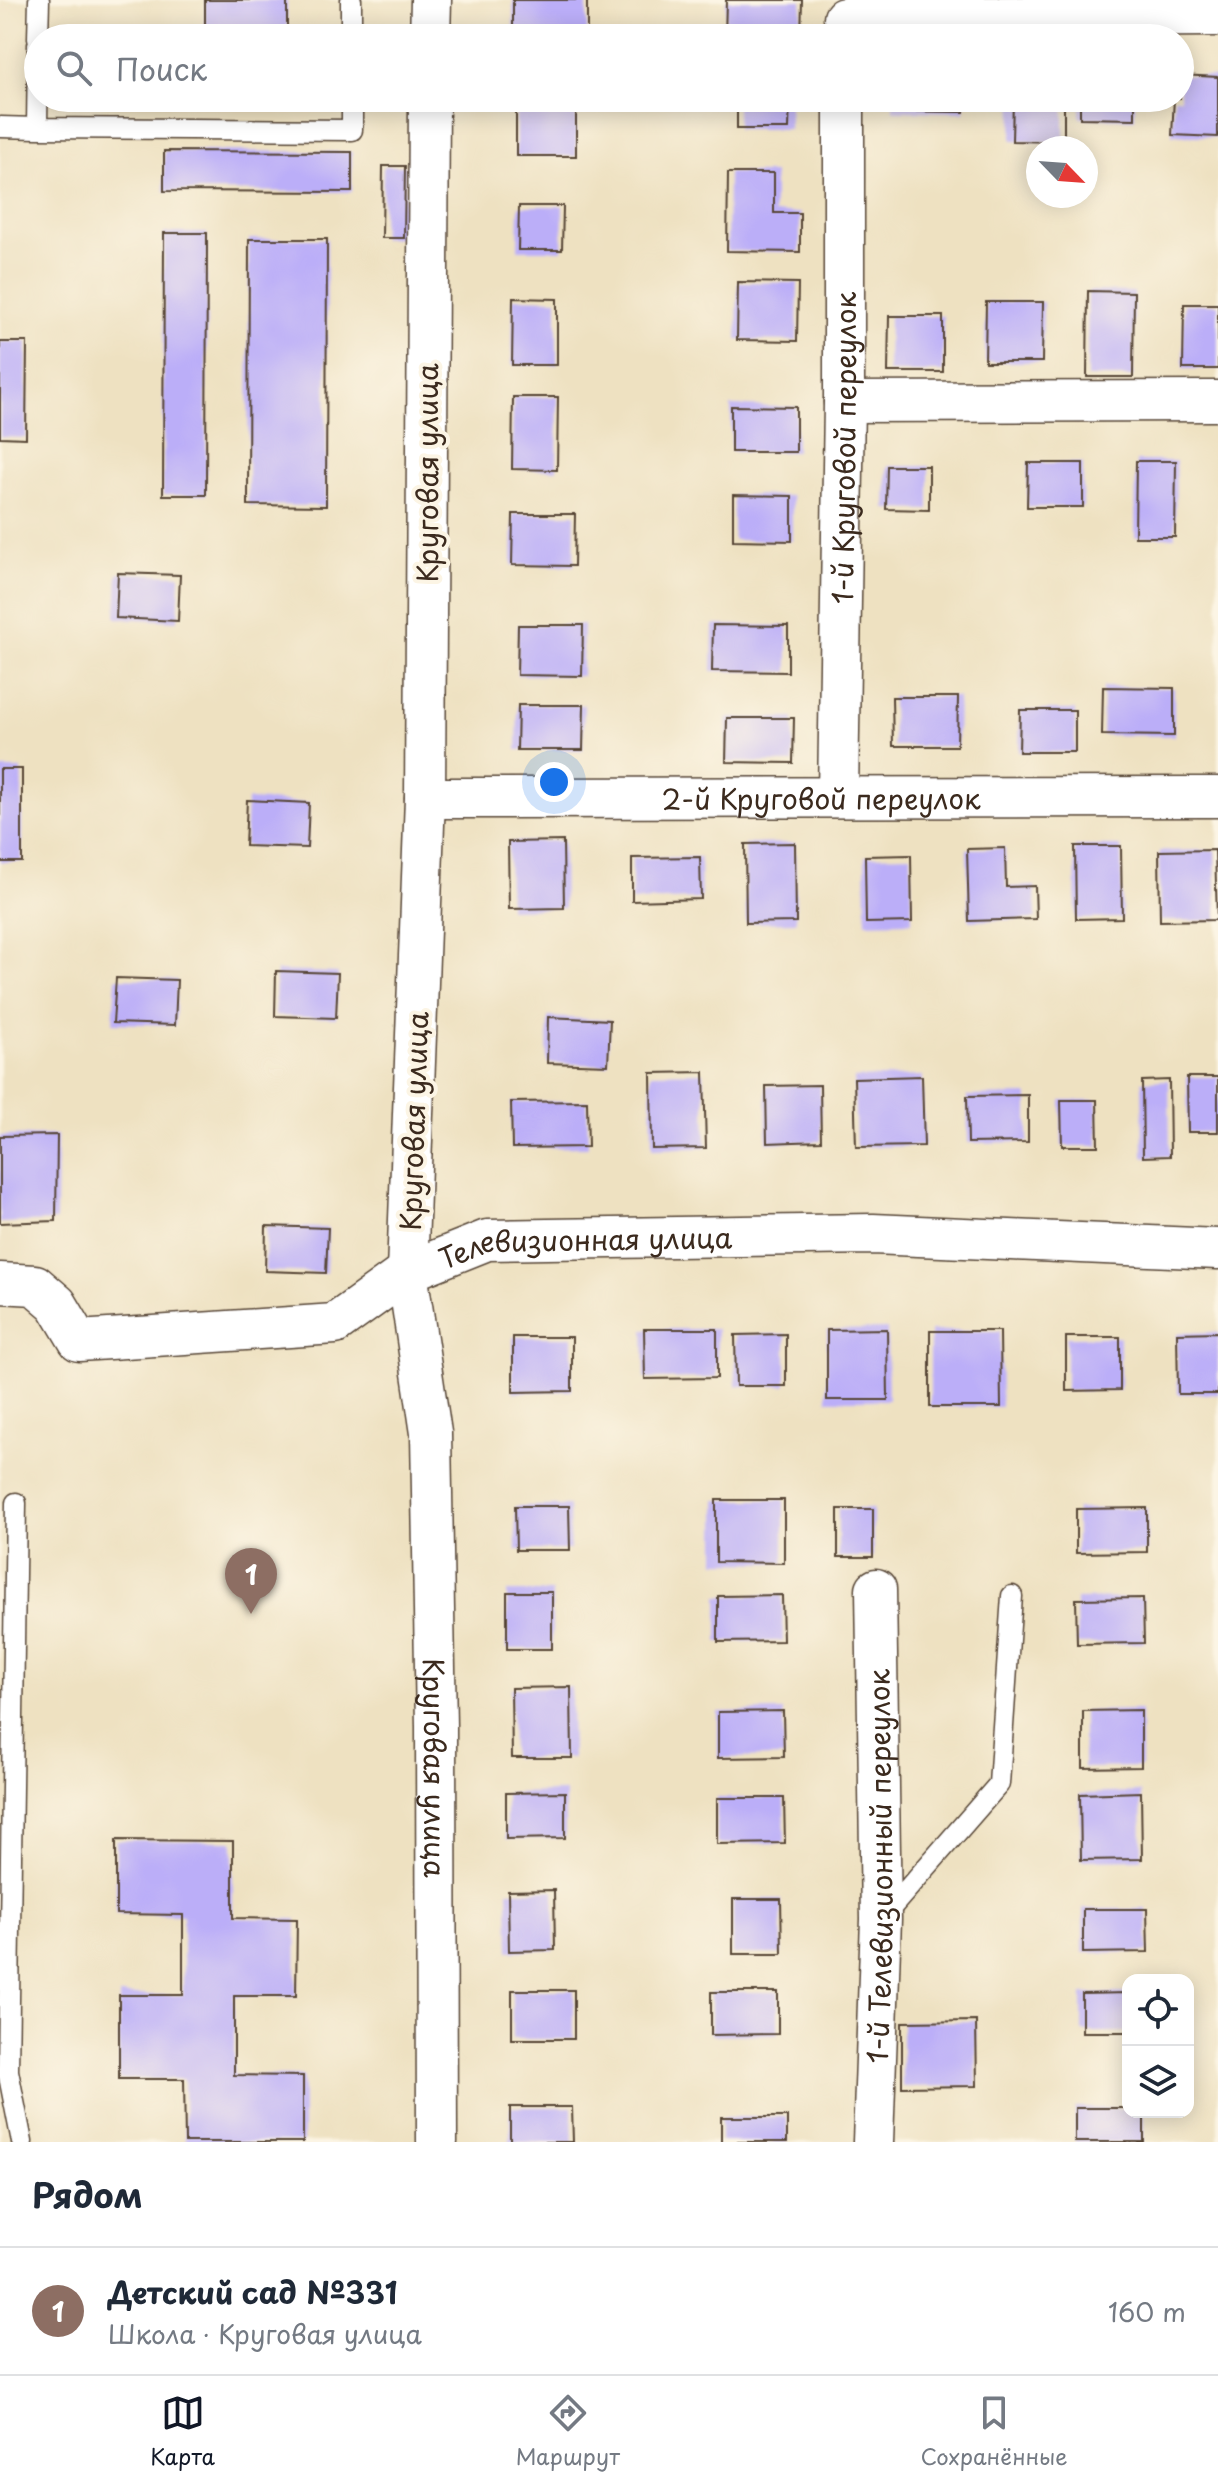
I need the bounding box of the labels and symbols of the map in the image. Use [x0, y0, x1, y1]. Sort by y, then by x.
north arrow [1026, 136, 1098, 208]
street label: 1-й Круговой переулок [819, 292, 866, 604]
street label: Круговая улица [405, 363, 448, 583]
your location [534, 762, 574, 802]
street label: 2-й Круговой переулок [661, 776, 981, 819]
street label: Круговая улица [388, 1010, 438, 1231]
street label: Телевизионная улица [432, 1215, 733, 1279]
pin: 1 [225, 1548, 277, 1614]
street label: Круговая улица [413, 1658, 458, 1878]
street label: 1-й Телевизионный переулок [854, 1668, 903, 2064]

